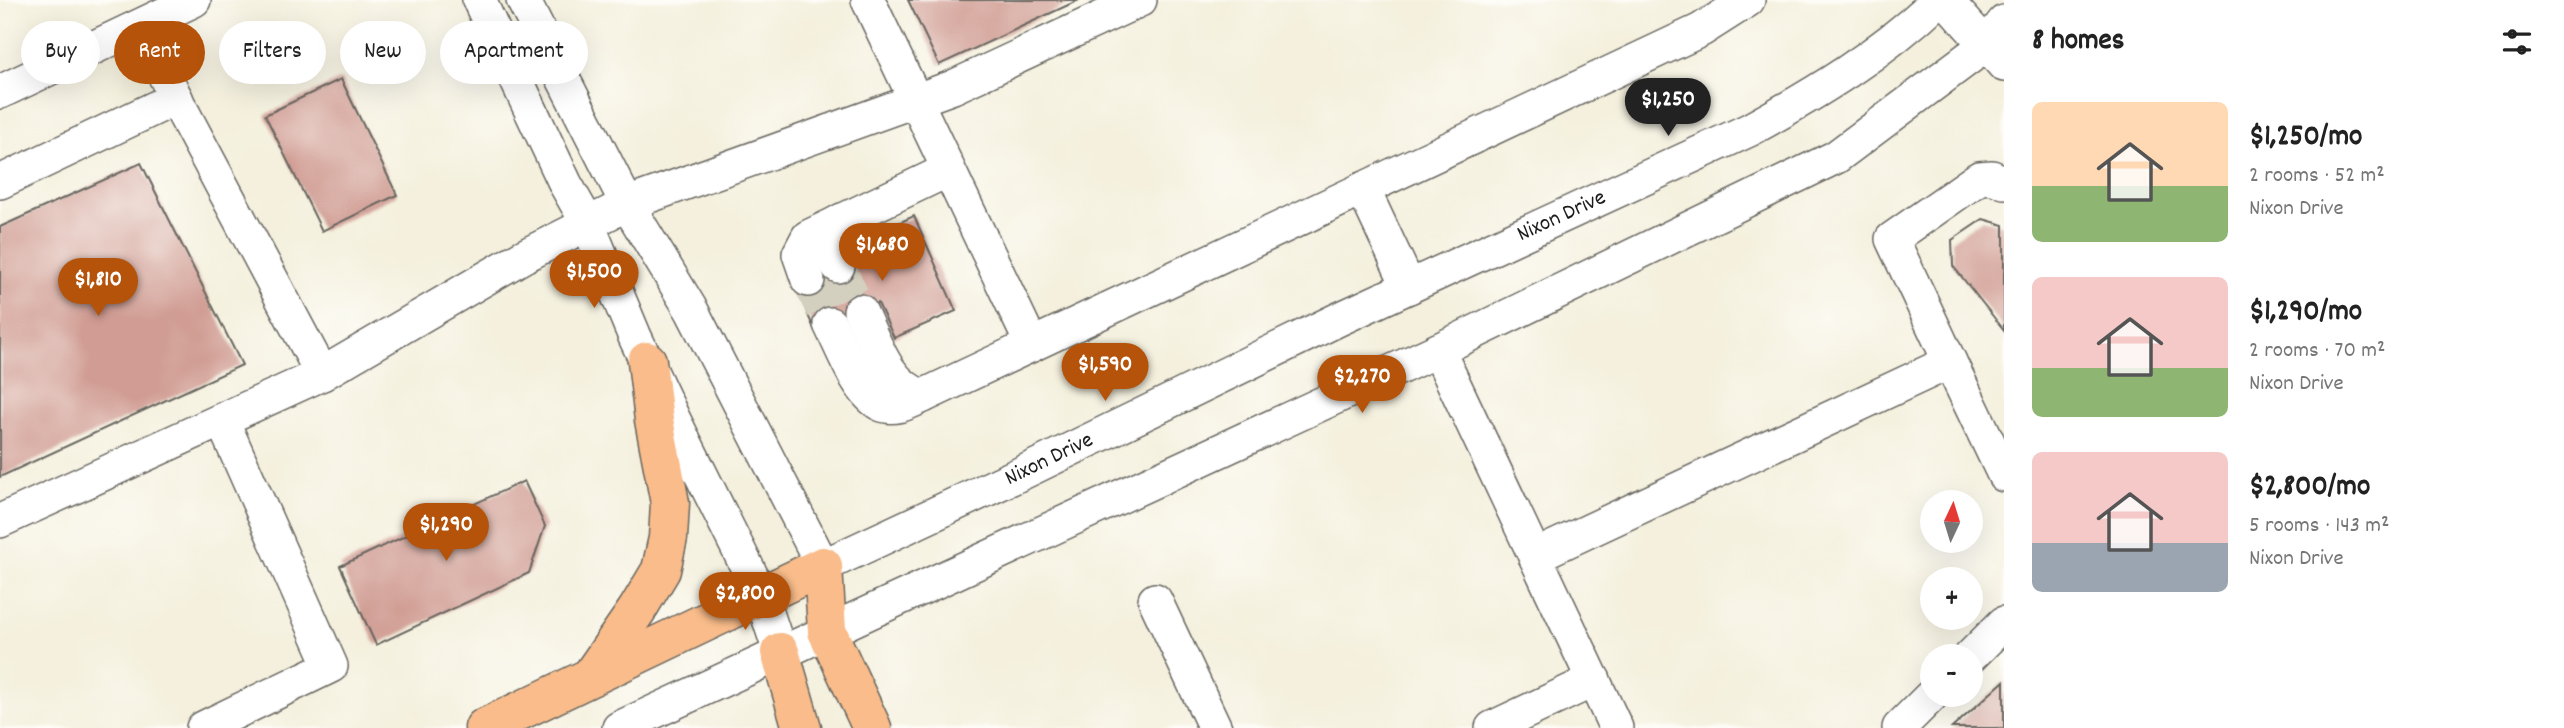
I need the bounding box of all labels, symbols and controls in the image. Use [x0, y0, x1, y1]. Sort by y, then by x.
chip: Buy [21, 21, 100, 84]
chip: Rent [114, 21, 205, 84]
chip: Filters [219, 21, 326, 84]
chip: New [340, 21, 426, 84]
chip: Apartment [440, 21, 588, 84]
text: 8 homes [2032, 21, 2124, 64]
icon: filters [2498, 23, 2536, 61]
pin: $1,250 [1611, 78, 1725, 138]
text: $1,250 [1641, 84, 1695, 117]
text: $1,250/mo [2249, 117, 2362, 160]
icon: home [2088, 130, 2172, 214]
text: 2 rooms · 52 m² [2249, 160, 2385, 193]
street label: Nixon Drive [1512, 182, 1611, 251]
text: Nixon Drive [2249, 193, 2344, 226]
pin: $1,680 [825, 224, 939, 283]
text: $1,680 [855, 229, 909, 262]
pin: $1,500 [537, 250, 651, 310]
text: $1,500 [566, 256, 622, 289]
pin: $1,810 [41, 258, 155, 318]
text: $1,810 [74, 264, 122, 297]
text: $1,290/mo [2249, 292, 2362, 335]
icon: home [2088, 305, 2172, 389]
text: 2 rooms · 70 m² [2249, 335, 2385, 368]
pin: $1,590 [1048, 344, 1162, 403]
text: $1,590 [1078, 349, 1132, 382]
pin: $2,270 [1305, 356, 1419, 415]
text: $2,270 [1333, 361, 1391, 394]
text: Nixon Drive [2249, 368, 2344, 401]
street label: Nixon Drive [1000, 424, 1099, 495]
text: $2,800/mo [2249, 467, 2370, 510]
icon: home [2088, 480, 2172, 564]
north arrow [1920, 490, 1983, 553]
map controls [1920, 490, 1983, 707]
pin: $1,290 [389, 504, 503, 563]
text: $1,290 [419, 509, 473, 542]
text: 5 rooms · 143 m² [2249, 510, 2389, 543]
text: Nixon Drive [2249, 543, 2344, 576]
button: + [1920, 567, 1983, 630]
pin: $2,800 [688, 572, 802, 632]
text: $2,800 [715, 578, 775, 611]
button: − [1920, 644, 1983, 707]

